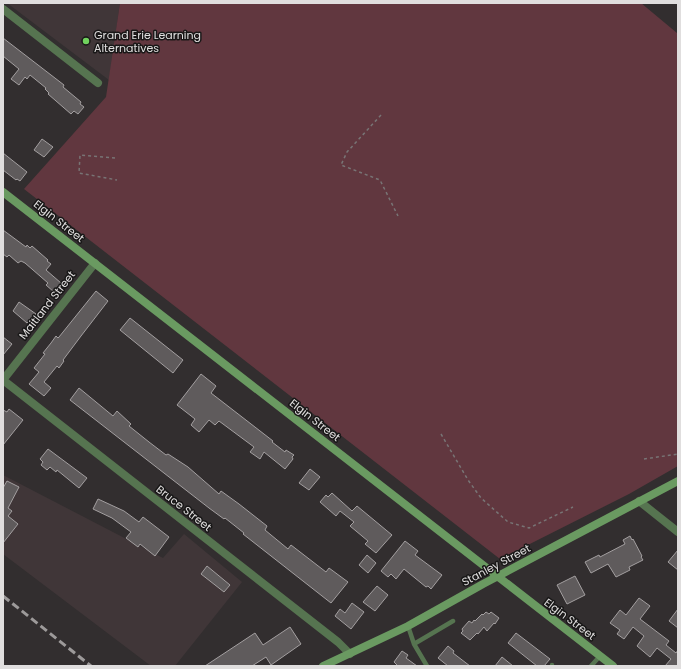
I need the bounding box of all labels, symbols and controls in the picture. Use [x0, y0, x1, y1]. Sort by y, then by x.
place label: Grand Erie Learning Alternatives [94, 27, 201, 56]
marker: Grand Erie Learning Alternatives [81, 36, 91, 46]
street label: Elgin Street [30, 196, 88, 246]
street label: Maitland Street [15, 267, 79, 343]
street label: Elgin Street [286, 395, 344, 445]
street label: Bruce Street [153, 481, 215, 535]
street label: Stanley Street [459, 540, 533, 590]
street label: Elgin Street [541, 594, 599, 644]

